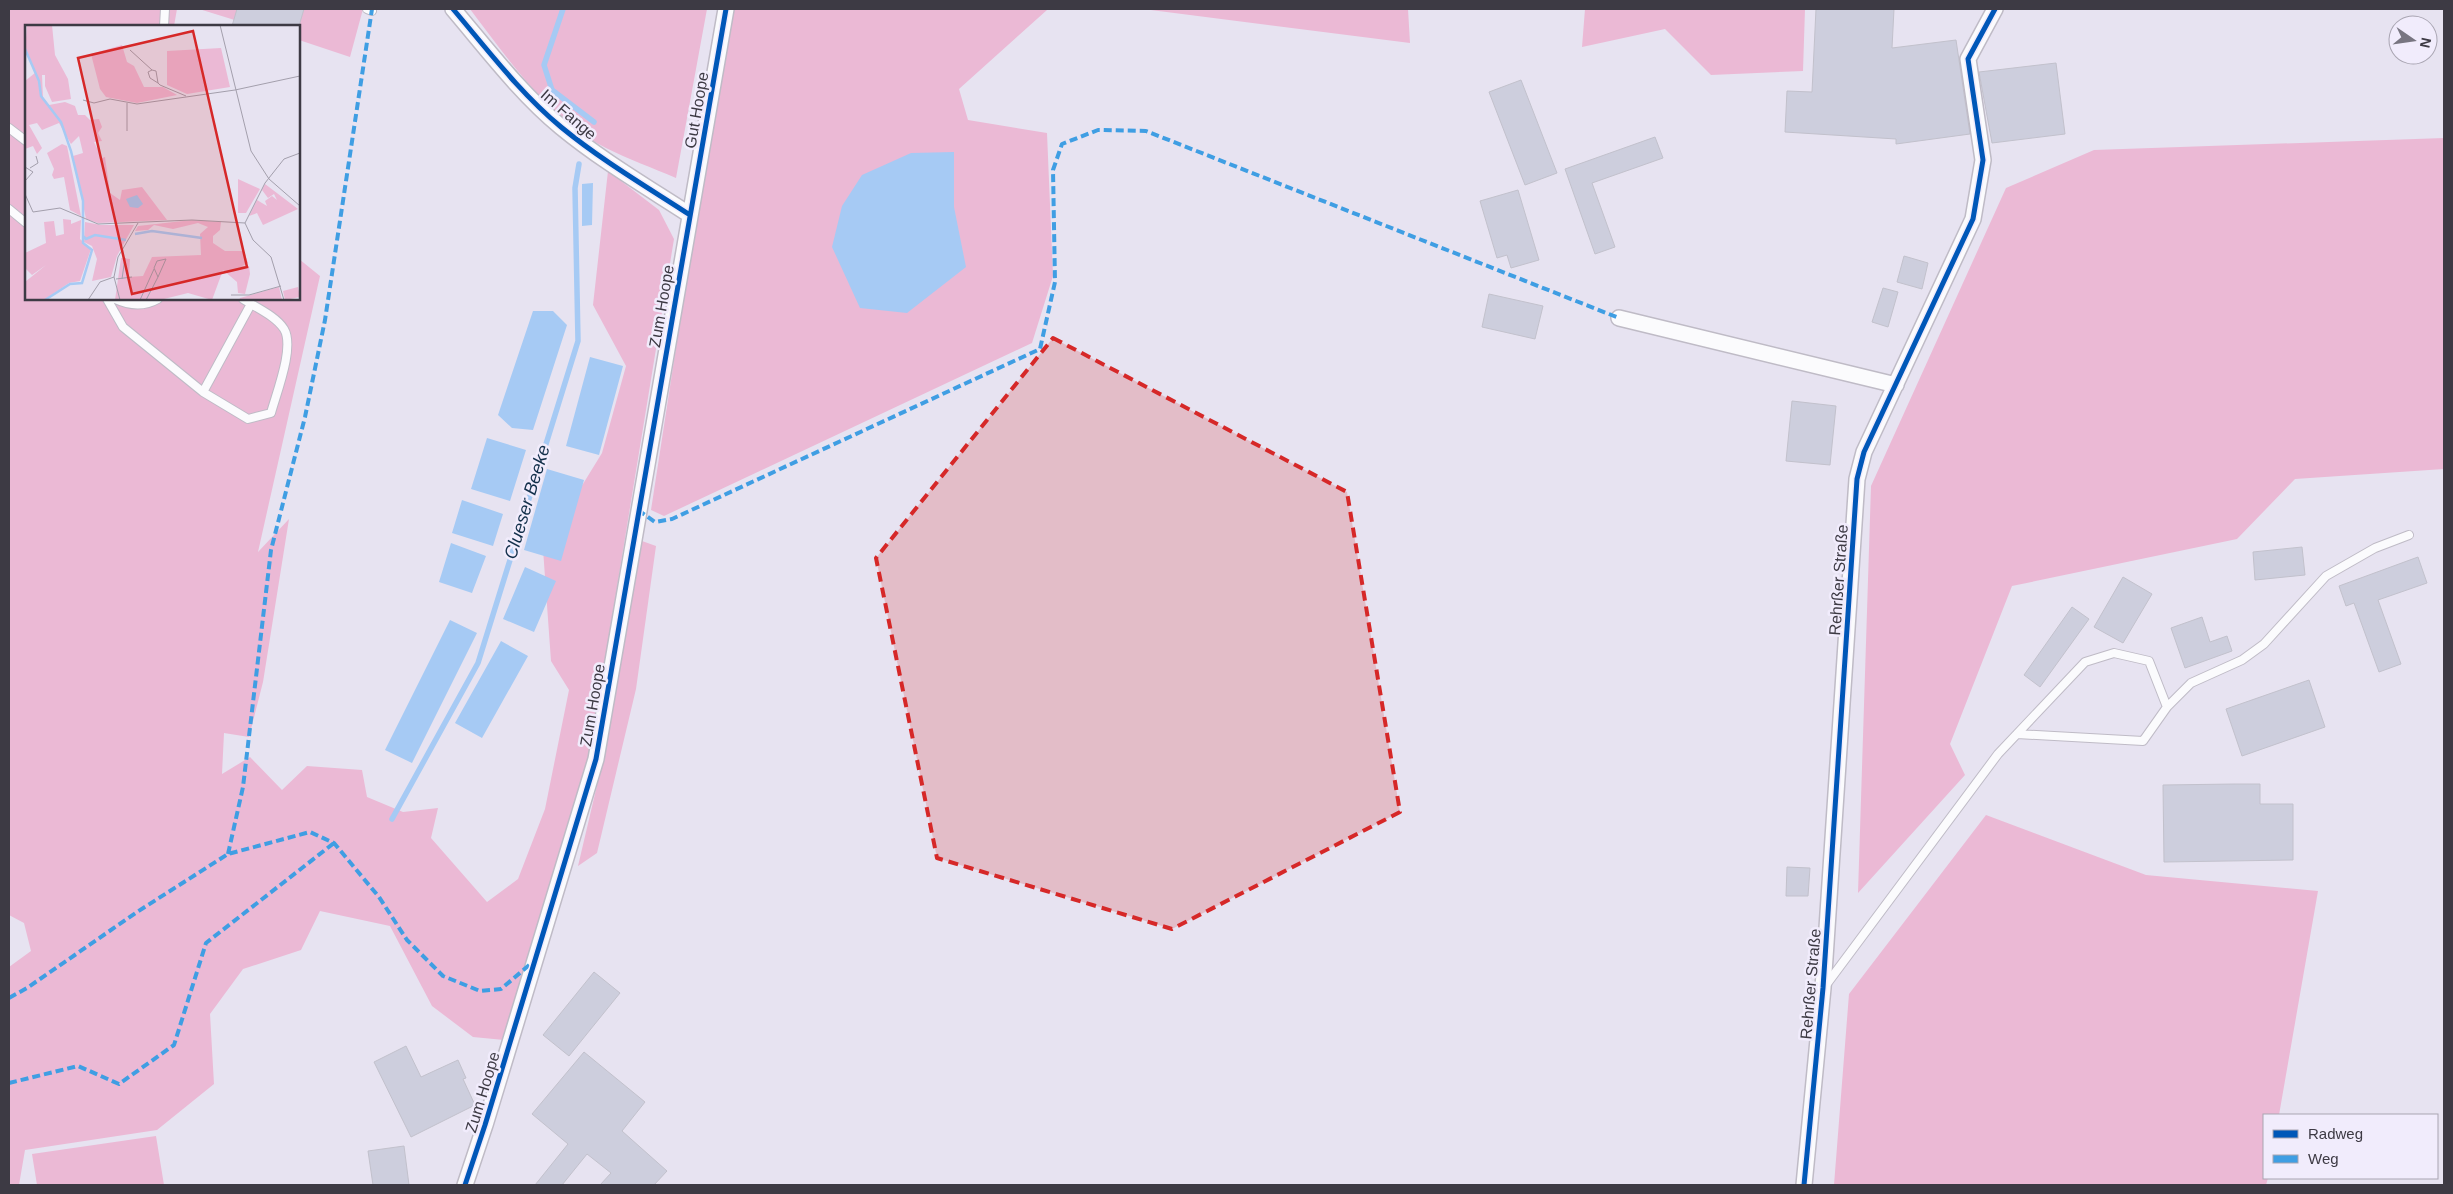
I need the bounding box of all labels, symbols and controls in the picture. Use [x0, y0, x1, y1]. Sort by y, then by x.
north arrow [2388, 15, 2438, 65]
inset map [25, 25, 300, 300]
text: N [2417, 36, 2435, 50]
street label: Gut Hoope [681, 70, 712, 150]
street label: Im Fange [538, 86, 600, 143]
street label: Zum Hoope [646, 263, 677, 349]
water label: Clueser Beeke [500, 443, 554, 561]
street label: Rehrßer Straße [1826, 524, 1851, 636]
street label: Zum Hoope [577, 662, 608, 748]
street label: Rehrßer Straße [1797, 928, 1824, 1040]
street label: Zum Hoope [462, 1050, 503, 1135]
legend [2263, 1114, 2438, 1179]
text: Radweg [2308, 1125, 2363, 1142]
text: Weg [2308, 1150, 2339, 1167]

